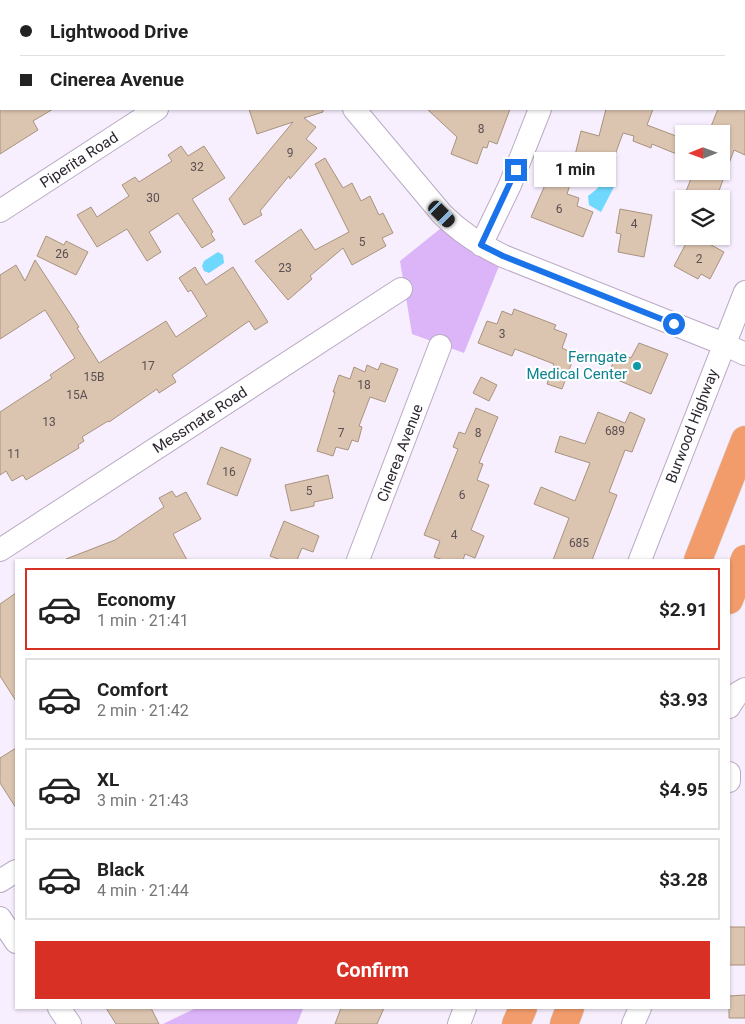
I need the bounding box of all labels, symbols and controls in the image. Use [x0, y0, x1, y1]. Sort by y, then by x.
text: Lightwood Drive [50, 20, 188, 43]
text: Cinerea Avenue [50, 68, 184, 91]
house number: 8 [478, 122, 485, 136]
north arrow [675, 125, 730, 180]
map controls [675, 125, 730, 245]
street label: Piperita Road [37, 128, 121, 192]
house number: 9 [287, 146, 293, 160]
callout: 1 min [534, 152, 616, 188]
route end [505, 159, 527, 181]
house number: 32 [190, 160, 204, 174]
text: 1 min [555, 160, 595, 179]
button: layers [675, 190, 730, 245]
house number: 30 [146, 191, 160, 205]
car [426, 198, 457, 230]
house number: 6 [556, 202, 563, 216]
house number: 4 [631, 217, 638, 231]
house number: 5 [359, 235, 366, 249]
house number: 26 [55, 247, 69, 261]
house number: 2 [696, 252, 703, 266]
house number: 23 [278, 261, 292, 275]
route start [663, 313, 685, 335]
house number: 3 [499, 327, 505, 341]
place label: Ferngate Medical Center [527, 348, 627, 383]
house number: 17 [141, 359, 155, 373]
marker: Ferngate Medical Center [631, 360, 643, 372]
street label: Burwood Highway [662, 366, 722, 486]
house number: 15B [84, 370, 104, 384]
house number: 18 [357, 378, 371, 392]
street label: Messmate Road [149, 383, 251, 457]
house number: 15A [66, 388, 88, 402]
street label: Cinerea Avenue [373, 401, 427, 505]
house number: 13 [42, 415, 56, 429]
house number: 689 [605, 424, 625, 438]
house number: 7 [338, 426, 345, 440]
house number: 8 [475, 426, 482, 440]
house number: 11 [7, 447, 21, 461]
house number: 16 [222, 465, 236, 479]
house number: 5 [306, 484, 313, 498]
house number: 6 [459, 488, 466, 502]
house number: 4 [451, 528, 458, 542]
house number: 685 [569, 536, 589, 550]
icon: car [37, 587, 82, 632]
text: Economy [97, 588, 176, 611]
text: $2.91 [659, 598, 708, 621]
text: 1 min · 21:41 [97, 611, 189, 630]
icon: car [37, 677, 82, 722]
text: Comfort [97, 678, 168, 701]
text: $3.93 [659, 688, 708, 711]
text: 2 min · 21:42 [97, 701, 189, 720]
icon: car [37, 767, 82, 812]
text: XL [97, 768, 119, 791]
text: $4.95 [659, 778, 708, 801]
text: 3 min · 21:43 [97, 791, 189, 810]
icon: car [37, 857, 82, 902]
text: Black [97, 858, 144, 881]
text: $3.28 [659, 868, 708, 891]
text: 4 min · 21:44 [97, 881, 189, 900]
button: Confirm [35, 941, 710, 999]

